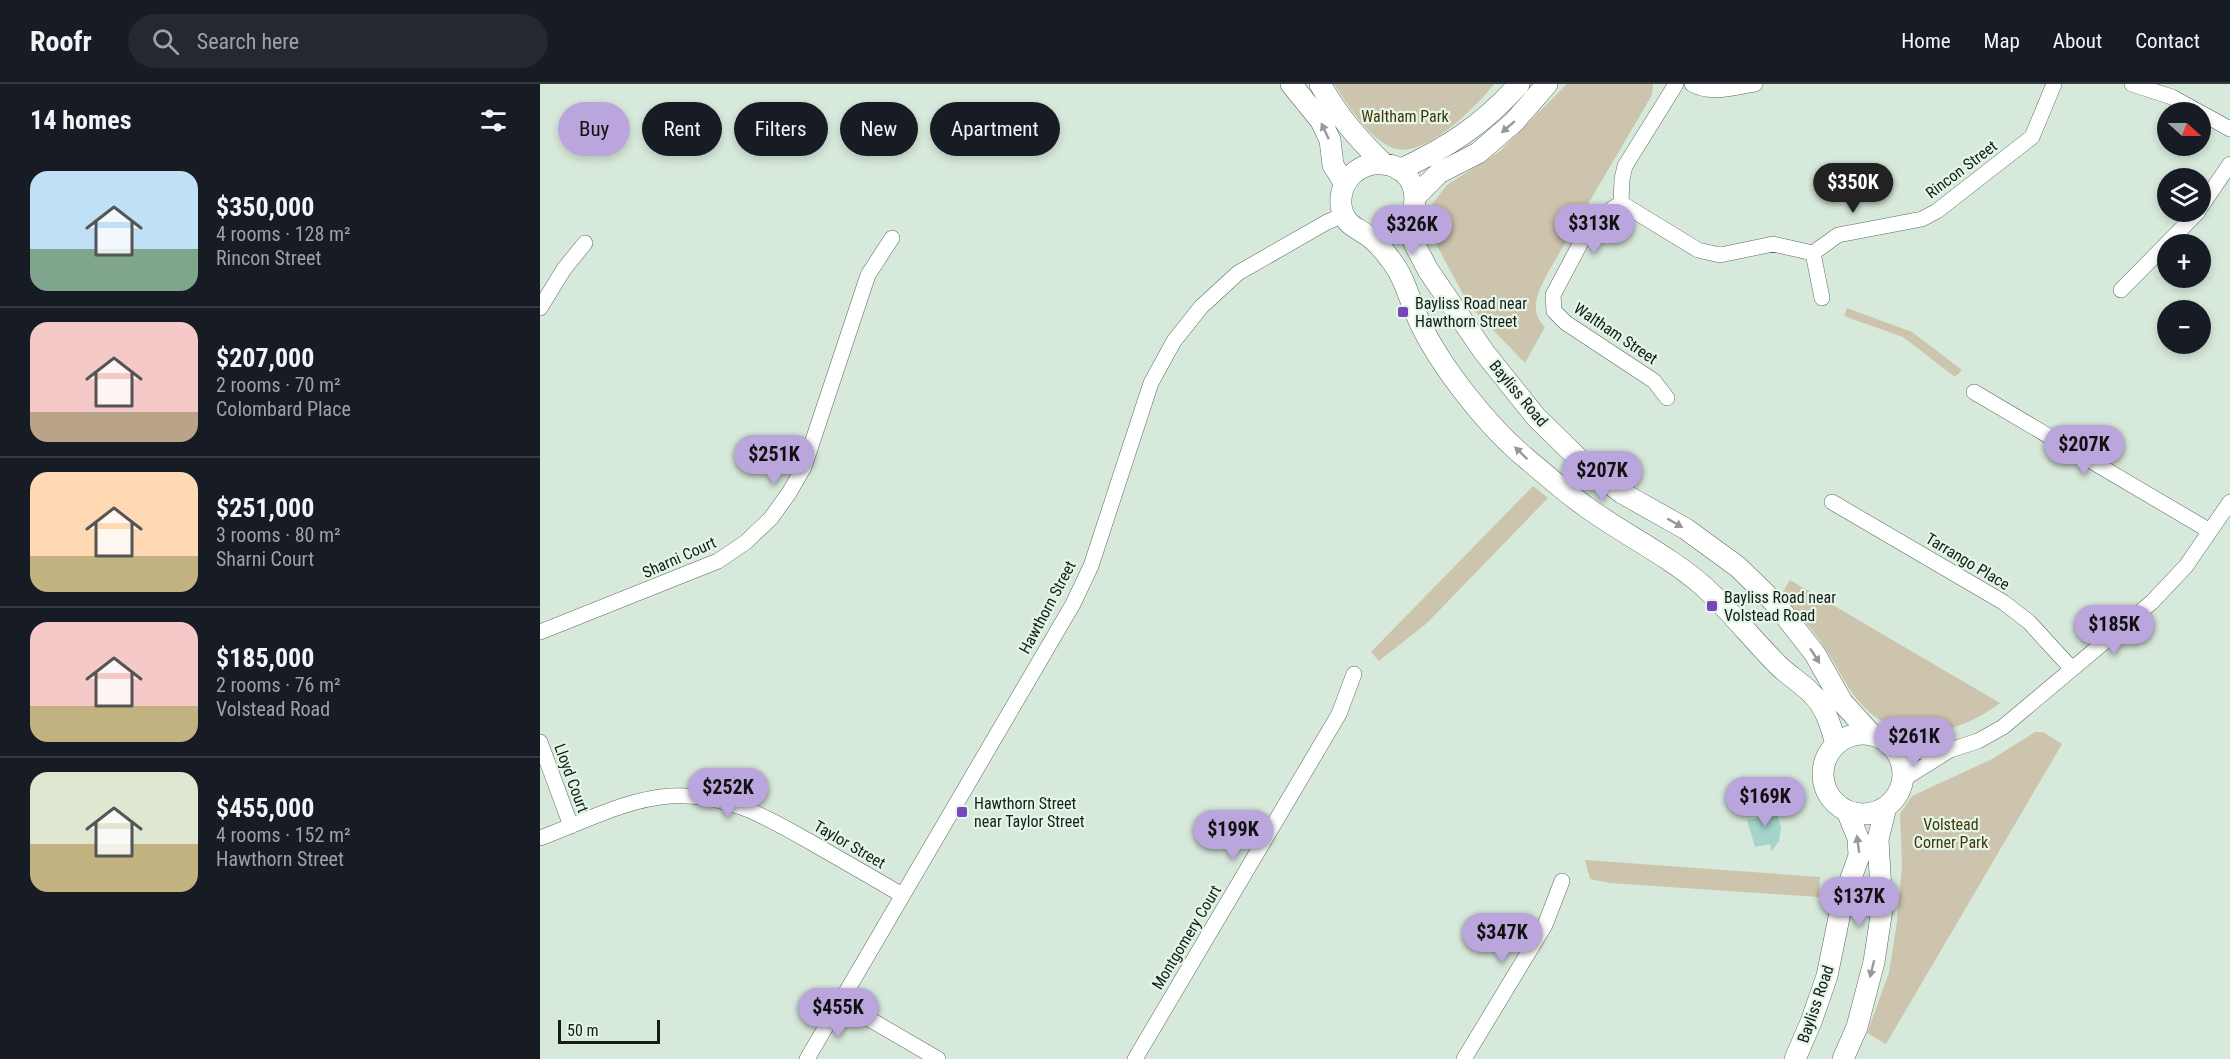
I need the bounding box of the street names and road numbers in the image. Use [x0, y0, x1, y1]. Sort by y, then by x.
street label: Rincon Street [1922, 136, 2001, 202]
street label: Waltham Street [1570, 299, 1661, 368]
street label: Bayliss Road [1485, 356, 1552, 430]
street label: Tarrango Place [1922, 529, 2013, 594]
street label: Sharni Court [639, 533, 719, 582]
street label: Hawthorn Street [1015, 557, 1080, 657]
street label: Lloyd Court [550, 741, 593, 816]
street label: Taylor Street [811, 816, 889, 873]
street label: Montgomery Court [1148, 881, 1225, 993]
street label: Bayliss Road [1793, 963, 1838, 1045]

